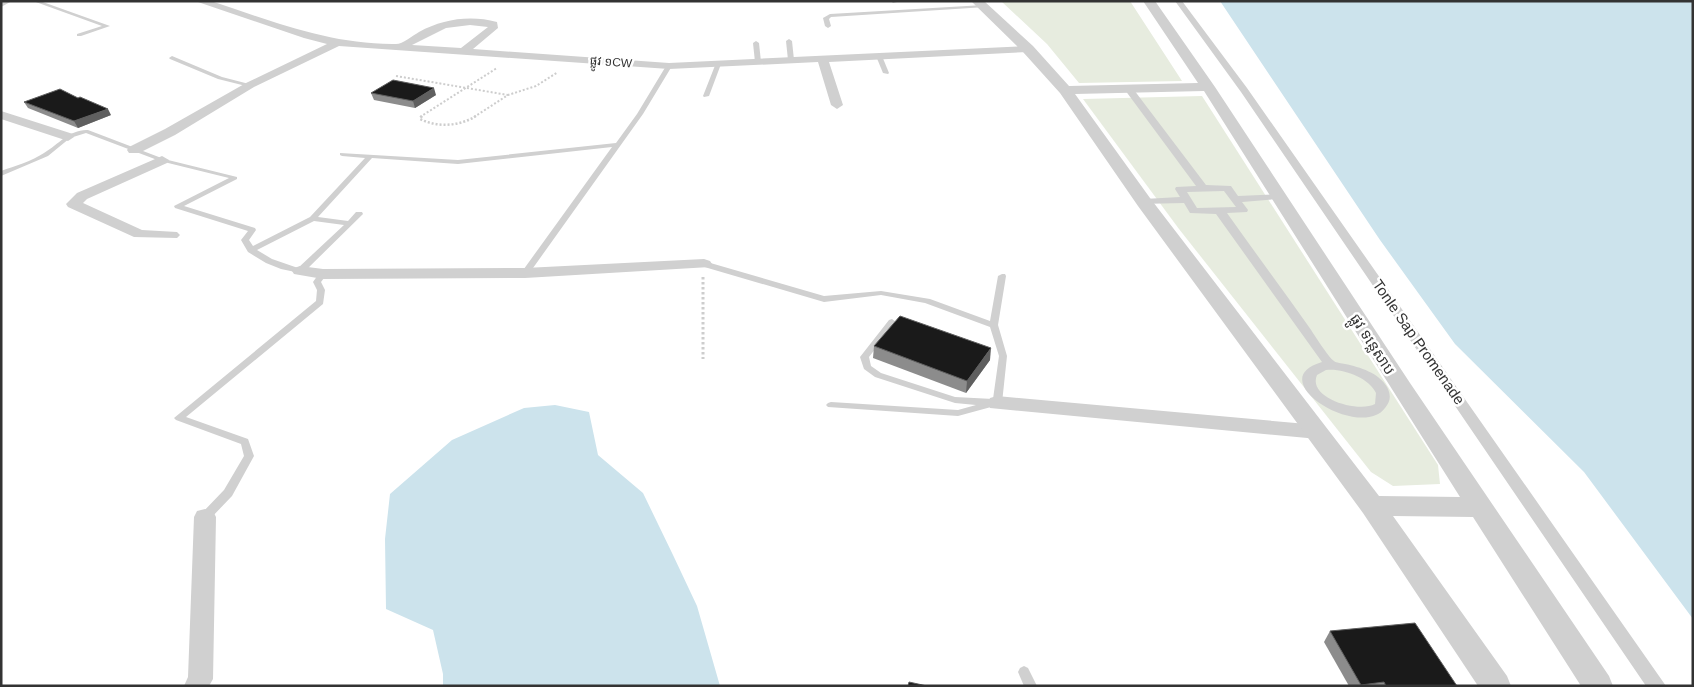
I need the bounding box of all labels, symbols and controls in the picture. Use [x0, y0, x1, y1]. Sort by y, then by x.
street label: ផ្លូវ ១CW [589, 54, 633, 74]
street label: Tonle Sap Promenade [1369, 276, 1469, 408]
street label: ផ្លូវ ទន្លេសាប [1342, 310, 1399, 381]

